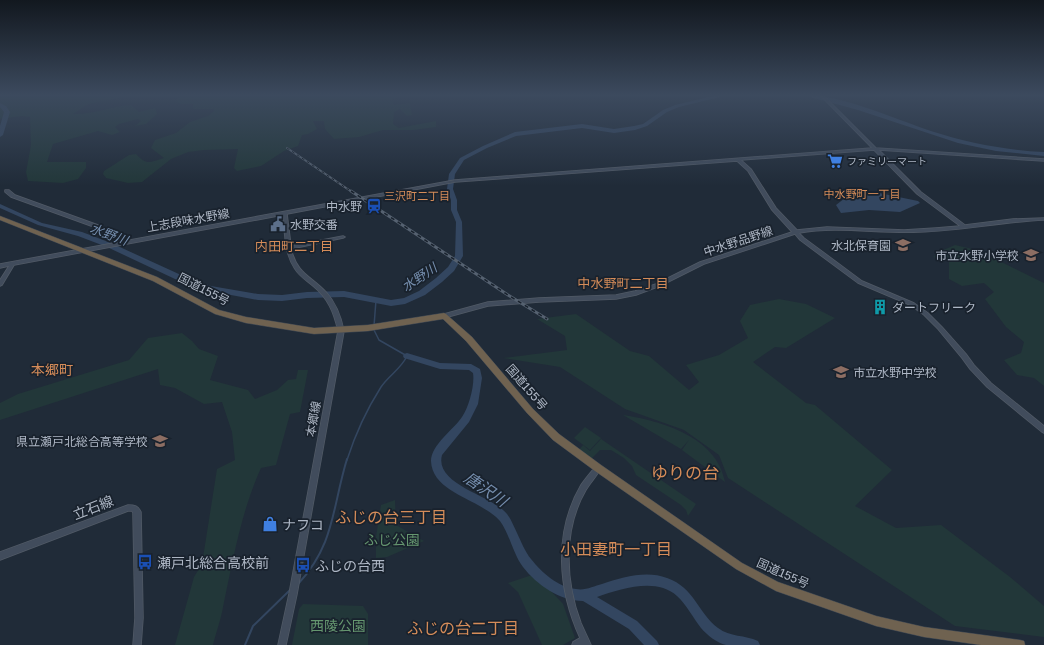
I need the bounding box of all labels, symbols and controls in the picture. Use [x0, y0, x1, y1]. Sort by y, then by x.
supermarket icon: ファミリーマート [826, 152, 844, 170]
place label: ファミリーマート [847, 155, 927, 167]
district label: 中水野町一丁目 [824, 187, 901, 200]
district label: 三沢町二丁目 [384, 189, 450, 202]
station icon: 中水野 [365, 197, 383, 215]
place label: 中水野 [326, 199, 362, 214]
street label: 上志段味水野線 [145, 205, 231, 235]
public building icon: 水野交番 [269, 215, 287, 233]
place label: 水野交番 [290, 217, 338, 232]
water label: 水野川 [88, 220, 132, 249]
street label: 中水野品野線 [701, 223, 775, 259]
school or university icon: 水北保育園 [894, 236, 912, 254]
district label: 内田町二丁目 [255, 238, 333, 254]
place label: 水北保育園 [831, 238, 891, 253]
school or university icon: 市立水野小学校 [1022, 246, 1040, 264]
place label: 市立水野小学校 [935, 248, 1019, 263]
water label: 水野川 [398, 258, 441, 295]
street label: 国道155号 [176, 270, 232, 308]
district label: 中水野町二丁目 [577, 275, 669, 291]
building icon: ダートフリーク [871, 298, 889, 316]
place label: ダートフリーク [892, 300, 976, 315]
district label: 本郷町 [31, 361, 73, 378]
street label: 国道155号 [503, 361, 551, 413]
school or university icon: 市立水野中学校 [832, 363, 850, 381]
place label: 市立水野中学校 [853, 365, 937, 380]
street label: 本郷線 [302, 400, 324, 438]
school or university icon: 県立瀬戸北総合高等学校 [151, 432, 169, 450]
place label: 県立瀬戸北総合高等学校 [16, 434, 148, 449]
district label: ゆりの台 [651, 462, 719, 483]
water label: 唐沢川 [461, 467, 513, 512]
street label: 立石線 [70, 492, 116, 522]
district label: ふじの台三丁目 [335, 507, 447, 527]
shop icon: ナフコ [261, 515, 279, 533]
place label: ナフコ [282, 516, 324, 533]
park label: ふじ公園 [364, 531, 420, 548]
district label: 小田妻町一丁目 [560, 539, 672, 559]
bus stop icon: 瀬戸北総合高校前 [136, 553, 154, 571]
place label: 瀬戸北総合高校前 [157, 554, 269, 571]
street label: 国道155号 [754, 555, 812, 591]
bus stop icon: ふじの台西 [294, 556, 312, 574]
place label: ふじの台西 [315, 557, 385, 574]
park label: 西陵公園 [310, 617, 366, 634]
district label: ふじの台二丁目 [407, 618, 519, 638]

